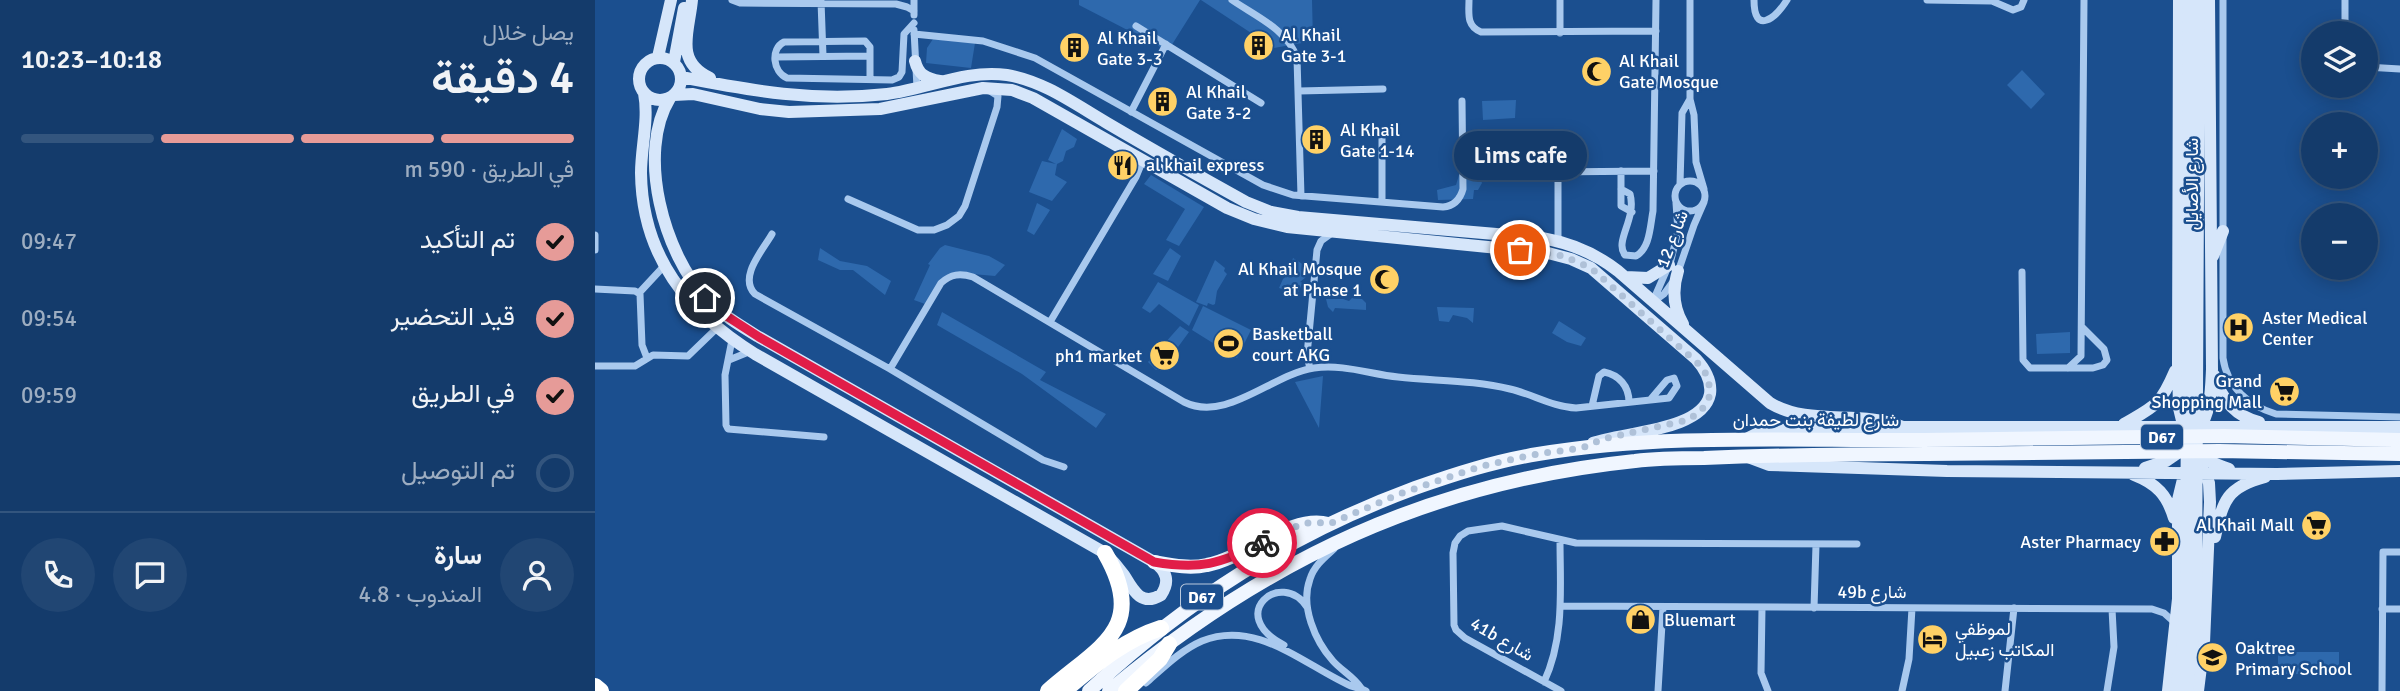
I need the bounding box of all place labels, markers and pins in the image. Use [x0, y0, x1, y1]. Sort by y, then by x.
place label: Al Khail Gate 3-1 [1281, 24, 1346, 67]
place label: Al Khail Gate 3-3 [1097, 27, 1162, 70]
building icon: Al Khail Gate 3-1 [1241, 28, 1275, 62]
building icon: Al Khail Gate 3-3 [1057, 31, 1091, 65]
place label: Al Khail Gate Mosque [1619, 50, 1719, 93]
mosque icon: Al Khail Gate Mosque [1579, 54, 1613, 88]
place label: Al Khail Gate 3-2 [1186, 81, 1251, 124]
building icon: Al Khail Gate 3-2 [1146, 85, 1180, 119]
place label: Al Khail Gate 1-14 [1340, 119, 1415, 162]
building icon: Al Khail Gate 1-14 [1300, 123, 1334, 157]
callout: Lims cafe [1453, 131, 1587, 180]
restaurant icon: al khail express [1106, 148, 1140, 182]
place label: al khail express [1146, 154, 1264, 176]
pin [1490, 220, 1550, 280]
place label: Al Khail Mosque at Phase 1 [1238, 258, 1362, 301]
mosque icon: Al Khail Mosque at Phase 1 [1368, 262, 1402, 296]
pin [675, 268, 735, 328]
place label: Aster Medical Center [2262, 307, 2367, 350]
hospital icon: Aster Medical Center [2222, 311, 2256, 345]
place label: Basketball court AKG [1252, 323, 1333, 366]
sports icon: Basketball court AKG [1212, 327, 1246, 361]
supermarket icon: ph1 market [1148, 339, 1182, 373]
place label: ph1 market [1055, 345, 1142, 367]
place label: Grand Shopping Mall [2152, 370, 2262, 413]
supermarket icon: Grand Shopping Mall [2268, 374, 2302, 408]
supermarket icon: Al Khail Mall [2300, 508, 2334, 542]
place label: Al Khail Mall [2196, 514, 2294, 536]
pharmacy icon: Aster Pharmacy [2147, 525, 2181, 559]
place label: Aster Pharmacy [2020, 531, 2142, 553]
shop icon: Bluemart [1624, 603, 1658, 637]
place label: Bluemart [1664, 609, 1736, 631]
place label: لموظفي المكاتب زعبيل [1955, 618, 2054, 661]
hotel icon: لموظفي المكاتب زعبيل [1915, 622, 1949, 656]
place label: Oaktree Primary School [2235, 637, 2352, 680]
school or university icon: Oaktree Primary School [2195, 641, 2229, 675]

